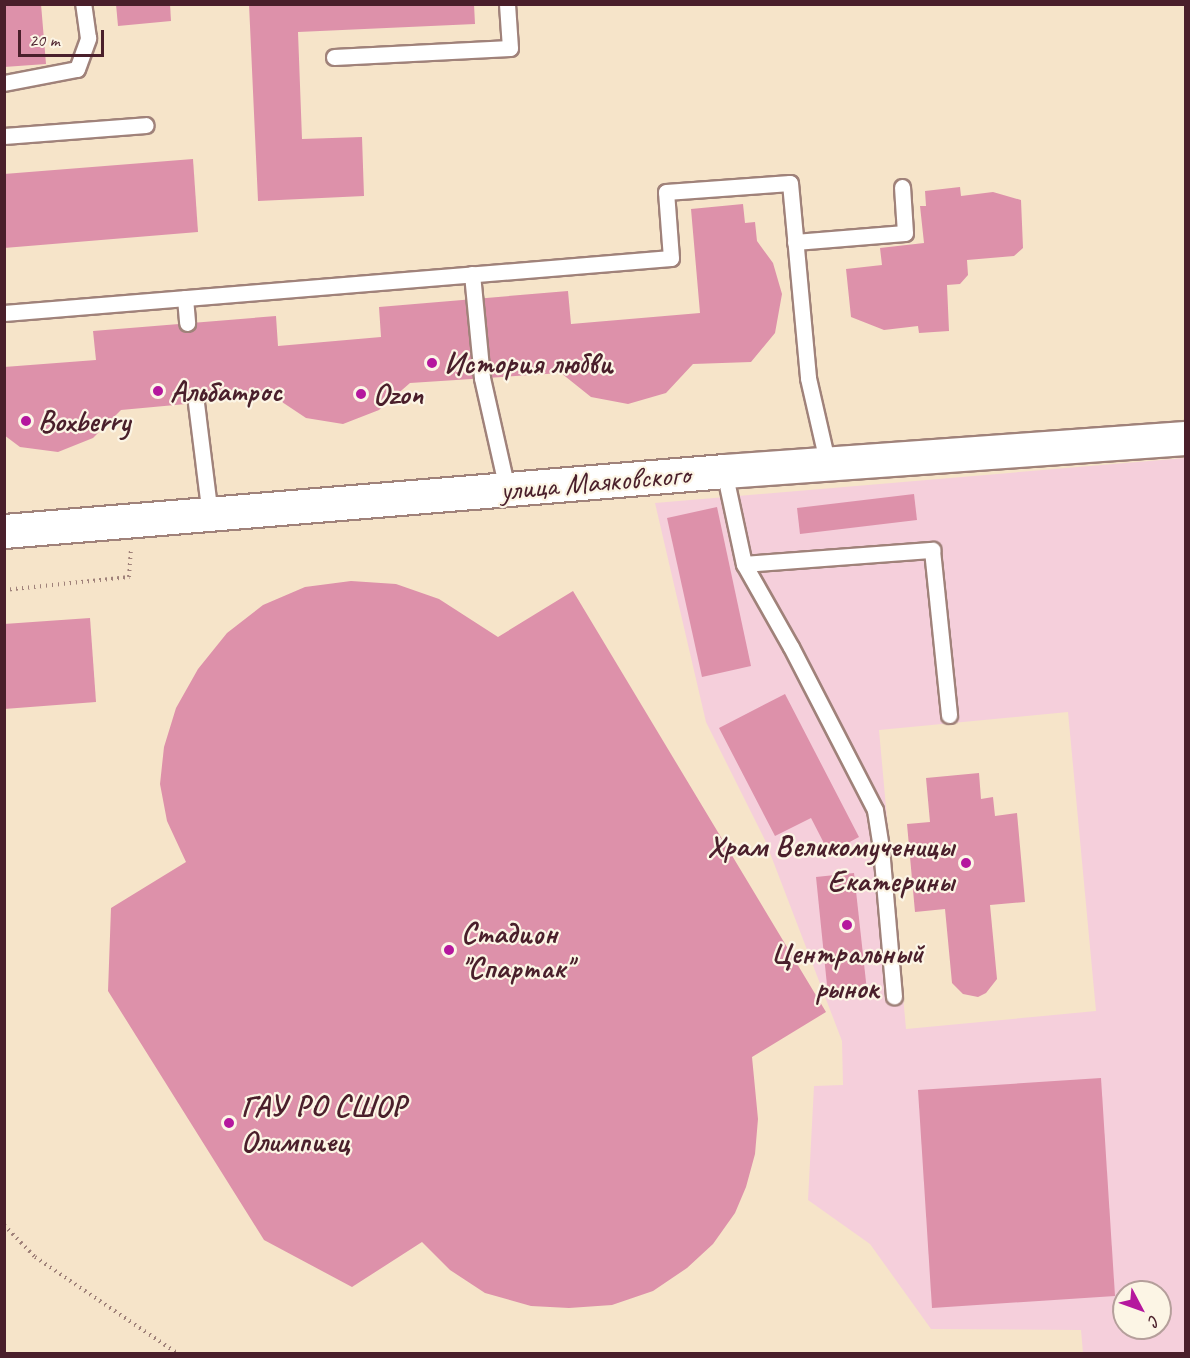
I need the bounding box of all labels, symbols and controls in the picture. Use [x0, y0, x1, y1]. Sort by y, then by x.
scale bar [21, 18, 106, 56]
text: 20 m [29, 29, 60, 51]
place label: История любви [444, 345, 613, 381]
marker: История любви [425, 356, 439, 370]
place label: Альбатрос [170, 373, 282, 409]
place label: Ozon [373, 376, 423, 412]
marker: Альбатрос [151, 384, 165, 398]
marker: Ozon [354, 387, 368, 401]
place label: Boxberry [38, 403, 130, 439]
marker: Boxberry [19, 414, 33, 428]
street label: улица Маяковского [498, 456, 692, 508]
place label: Храм Великомученицы Екатерины [708, 828, 954, 898]
marker: Храм Великомученицы Екатерины [959, 856, 973, 870]
place label: Стадион "Спартак" [461, 915, 572, 986]
marker: Центральный рынок [840, 918, 854, 932]
place label: Центральный рынок [771, 935, 923, 1006]
marker: Стадион "Спартак" [442, 943, 456, 957]
place label: ГАУ РО СШОР Олимпиец [241, 1088, 403, 1158]
marker: ГАУ РО СШОР Олимпиец [222, 1116, 236, 1130]
north arrow [1112, 1280, 1172, 1340]
text: С [1144, 1311, 1164, 1330]

